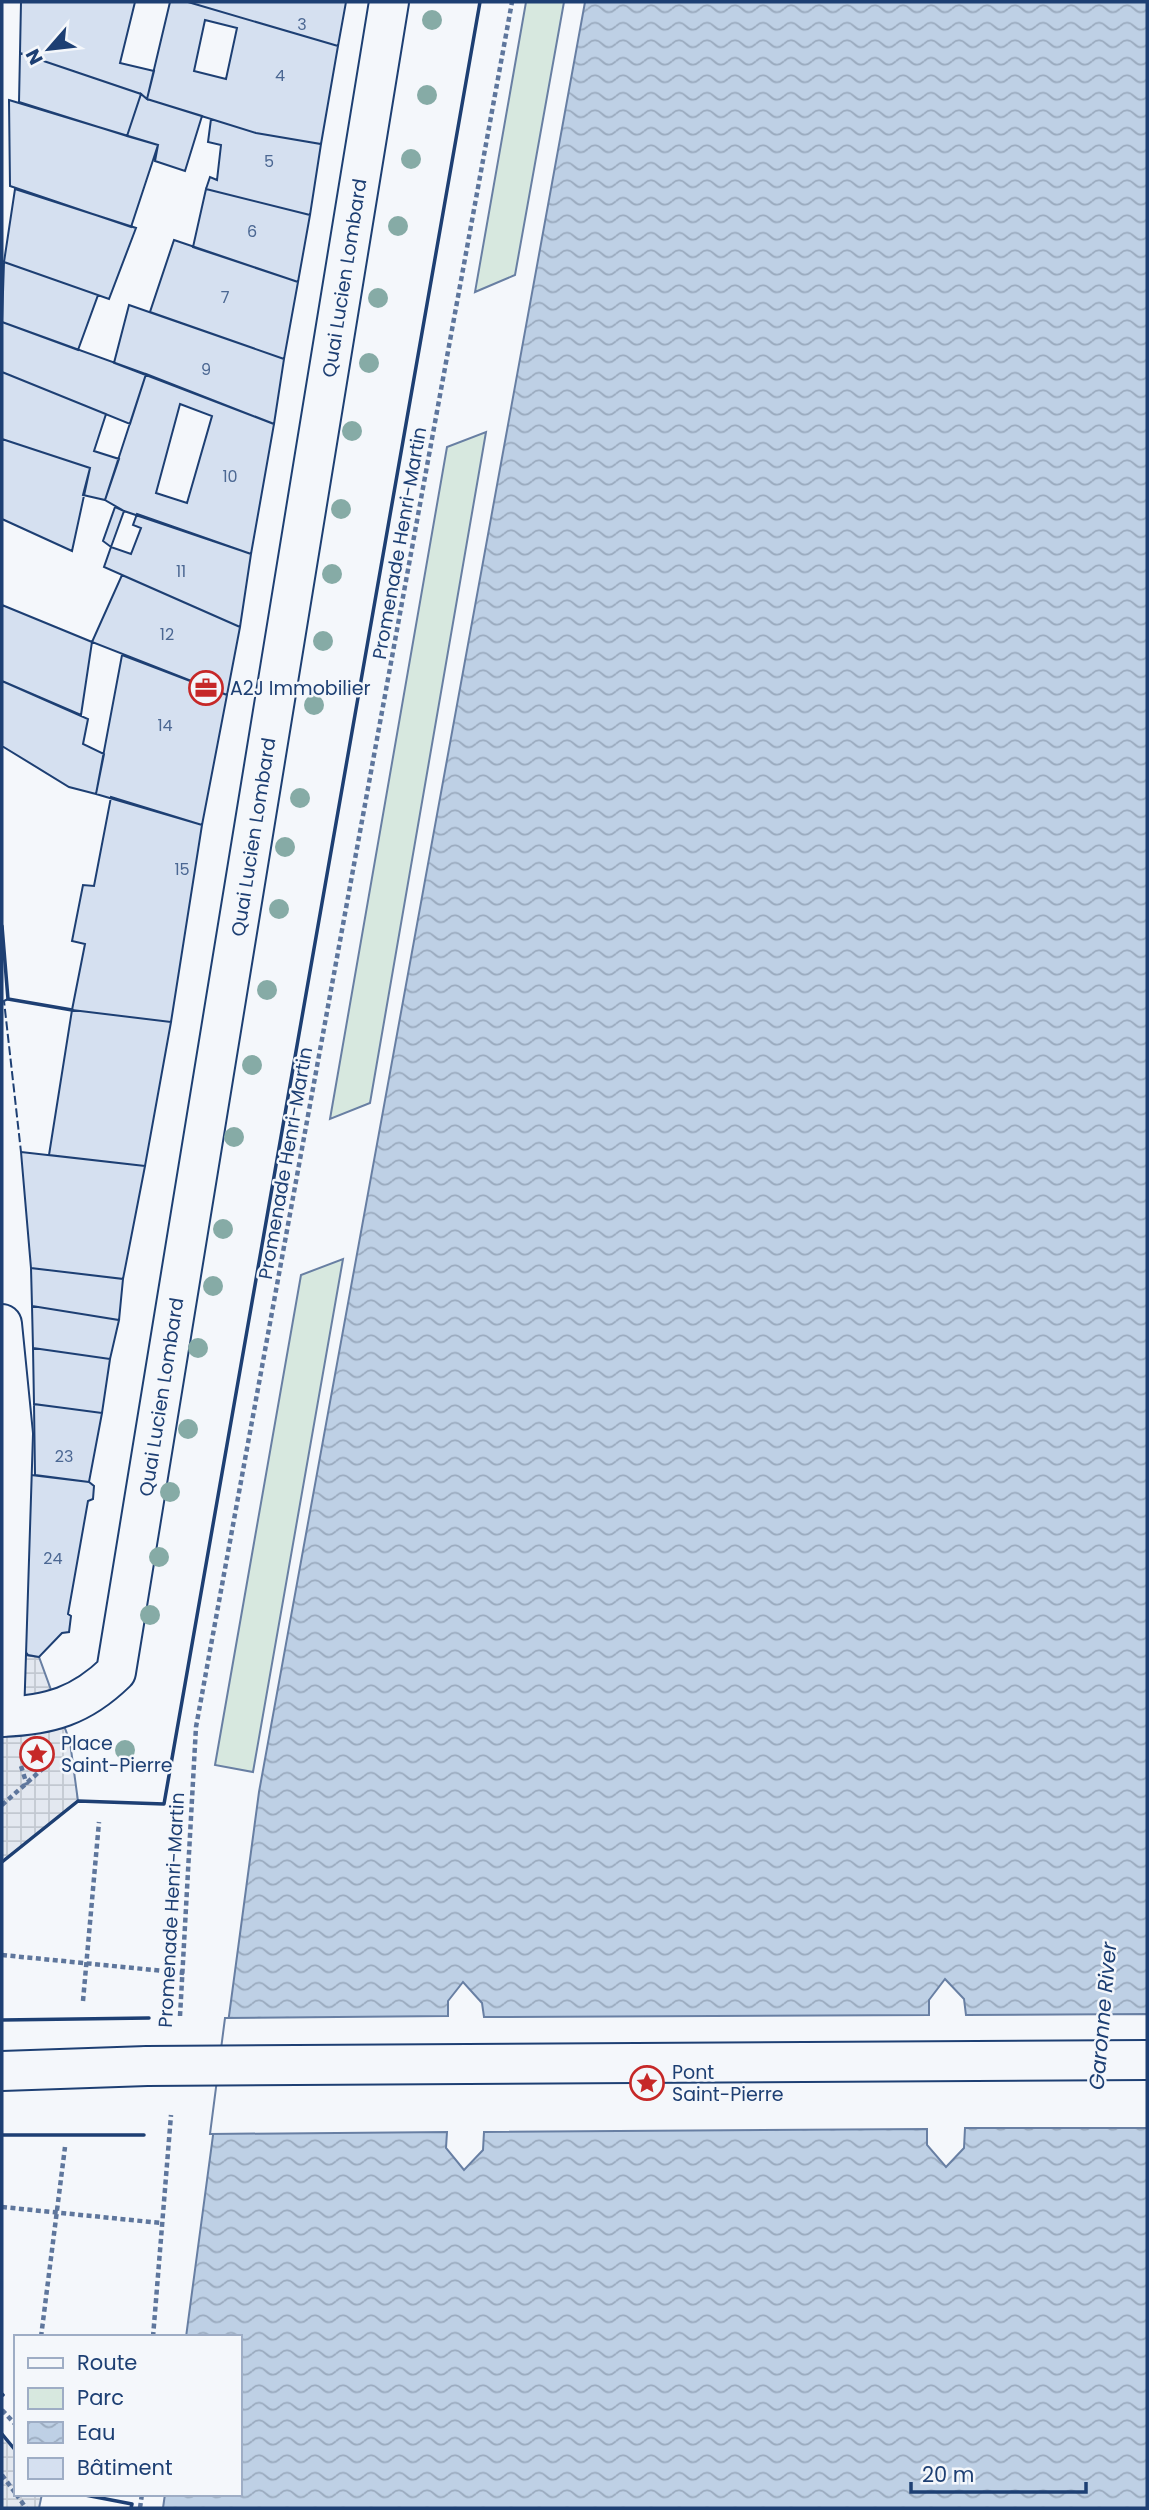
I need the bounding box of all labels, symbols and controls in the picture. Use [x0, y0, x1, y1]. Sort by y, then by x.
house number: 3 [297, 13, 307, 36]
north arrow [14, 14, 84, 84]
text: N [19, 44, 50, 69]
house number: 4 [275, 64, 285, 87]
house number: 5 [264, 150, 274, 173]
street label: Quai Lucien Lombard [315, 177, 374, 379]
house number: 6 [247, 220, 257, 243]
house number: 7 [221, 286, 230, 309]
house number: 9 [201, 358, 211, 381]
street label: Promenade Henri-Martin [366, 425, 433, 661]
house number: 10 [222, 465, 238, 488]
house number: 11 [176, 560, 186, 583]
house number: 12 [160, 623, 174, 646]
office icon: A2J Immobilier [187, 669, 225, 707]
place label: A2J Immobilier [230, 675, 371, 702]
house number: 14 [157, 714, 173, 737]
street label: Quai Lucien Lombard [224, 736, 283, 938]
house number: 15 [174, 858, 190, 881]
street label: Promenade Henri-Martin [252, 1045, 319, 1281]
street label: Quai Lucien Lombard [132, 1296, 191, 1498]
house number: 23 [55, 1445, 73, 1468]
house number: 24 [43, 1547, 63, 1570]
place label: Place Saint-Pierre [61, 1730, 173, 1779]
place icon: Place Saint-Pierre [18, 1735, 56, 1773]
street label: Promenade Henri-Martin [152, 1792, 191, 2028]
water label: Garonne River [1082, 1940, 1124, 2091]
place label: Pont Saint-Pierre [672, 2059, 784, 2108]
place icon: Pont Saint-Pierre [628, 2064, 666, 2102]
legend [14, 2335, 242, 2496]
text: Route [77, 2348, 137, 2377]
text: Parc [77, 2383, 124, 2412]
text: Eau [77, 2418, 115, 2447]
scale bar [911, 2450, 1086, 2494]
text: Bâtiment [77, 2453, 173, 2482]
text: 20 m [922, 2460, 975, 2489]

